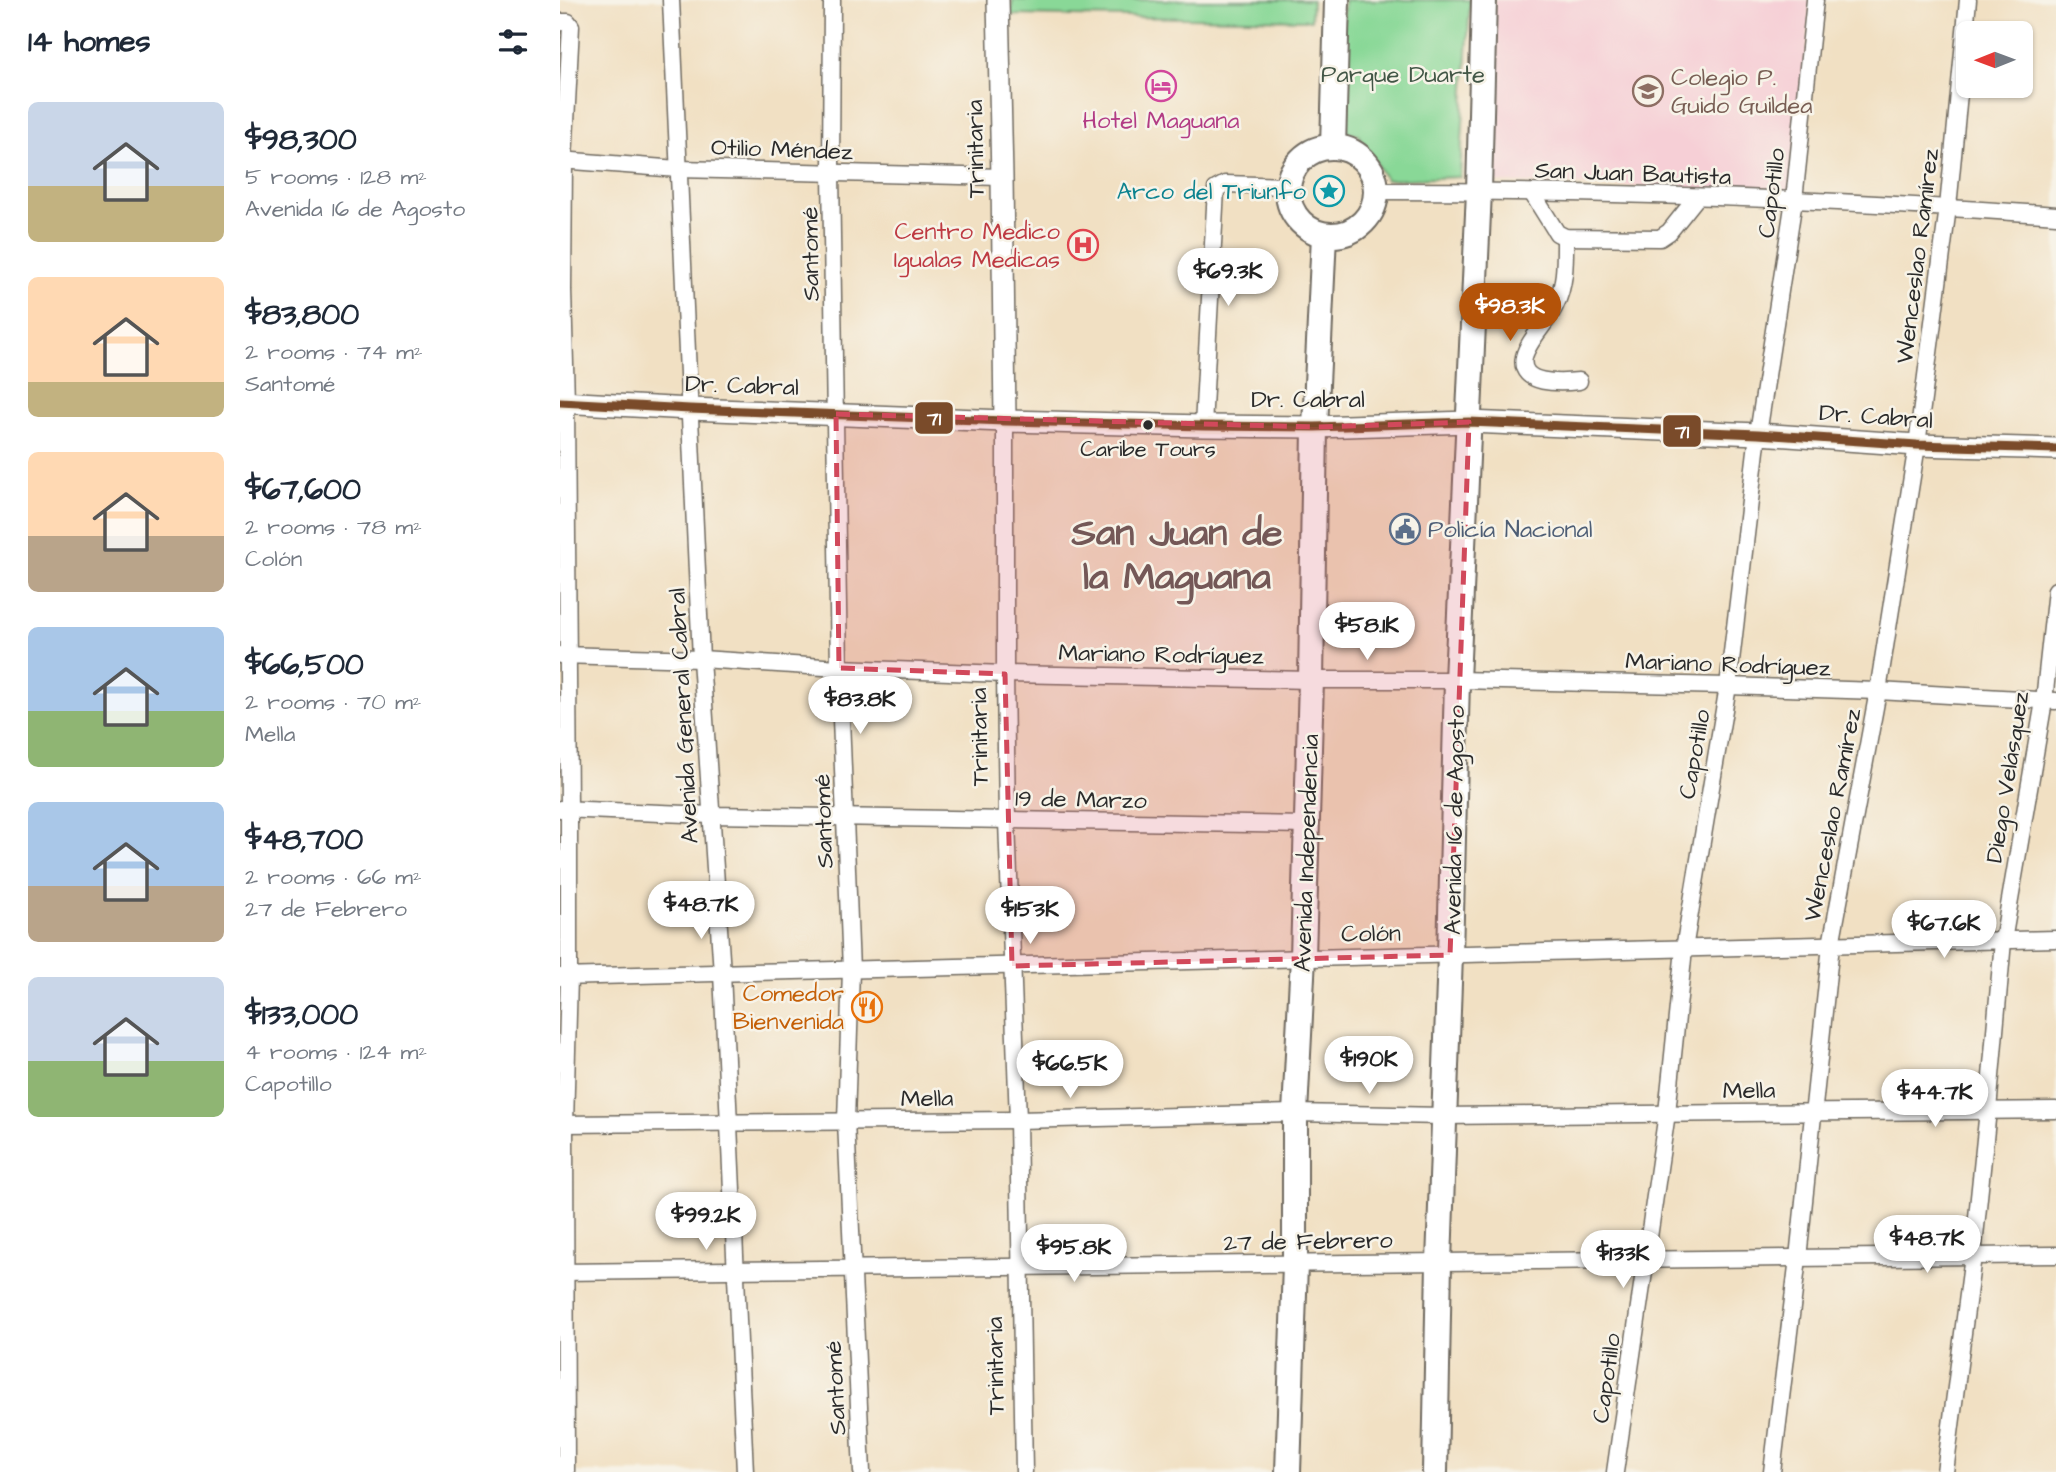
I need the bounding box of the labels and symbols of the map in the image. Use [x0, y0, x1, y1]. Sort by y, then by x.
north arrow [1956, 21, 2034, 98]
park label: Parque Duarte [1321, 58, 1485, 92]
place label: Colegio P. Guido Guildea [1671, 61, 1813, 123]
hotel icon: Hotel Maguana [1144, 69, 1178, 103]
school or university icon: Colegio P. Guido Guildea [1631, 74, 1665, 108]
street label: Trinitaria [958, 99, 994, 199]
place label: Hotel Maguana [1082, 104, 1240, 139]
street label: Otilio Méndez [710, 131, 854, 169]
street label: Capotillo [1750, 146, 1794, 240]
street label: Wenceslao Ramírez [1888, 146, 1948, 366]
street label: San Juan Bautista [1534, 154, 1732, 194]
place icon: Arco del Triunfo [1312, 174, 1346, 208]
place label: Arco del Triunfo [1117, 175, 1306, 209]
street label: Santomé [793, 206, 829, 302]
place label: Centro Medico Igualas Medicas [894, 215, 1060, 278]
hospital icon: Centro Medico Igualas Medicas [1066, 228, 1100, 262]
pin: $69.3K [1171, 248, 1285, 308]
pin: $98.3K [1453, 284, 1567, 343]
street label: Dr. Cabral [685, 367, 799, 405]
street label: Dr. Cabral [1251, 383, 1365, 417]
street label: Dr. Cabral [1818, 396, 1934, 438]
line badge: 71 [914, 401, 954, 435]
text: 71 [926, 406, 942, 433]
line badge: 71 [1662, 414, 1702, 448]
marker: Caribe Tours [1141, 418, 1155, 432]
text: 71 [1674, 419, 1690, 446]
place label: Caribe Tours [1080, 434, 1216, 465]
district label: San Juan de la Maguana [1071, 508, 1282, 605]
public building icon: Policía Nacional [1388, 512, 1422, 546]
place label: Policía Nacional [1428, 513, 1592, 547]
street label: Avenida General Cabral [660, 587, 708, 845]
pin: $58.1K [1310, 602, 1424, 662]
street label: Mariano Rodríguez [1058, 636, 1264, 675]
street label: Mariano Rodríguez [1625, 644, 1831, 687]
pin: $83.8K [803, 676, 917, 736]
street label: Trinitaria [962, 687, 998, 787]
street label: Diego Velásquez [1978, 689, 2039, 865]
street label: Avenida 16 de Agosto [1436, 704, 1475, 935]
street label: Capotillo [1670, 706, 1720, 802]
street label: Wenceslao Ramírez [1796, 706, 1870, 925]
street label: Avenida Independencia [1286, 733, 1328, 973]
street label: Santomé [805, 773, 843, 869]
street label: 19 de Marzo [1015, 782, 1148, 818]
pin: $48.7K [644, 881, 758, 941]
pin: $153K [981, 886, 1079, 946]
pin: $67.6K [1887, 900, 2001, 960]
street label: Colón [1341, 916, 1401, 952]
place label: Comedor Bienvenida [733, 977, 844, 1039]
restaurant icon: Comedor Bienvenida [850, 990, 884, 1024]
pin: $190K [1320, 1036, 1418, 1096]
pin: $66.5K [1013, 1040, 1127, 1100]
pin: $44.7K [1878, 1070, 1992, 1129]
street label: Mella [1722, 1074, 1776, 1108]
street label: Mella [900, 1082, 954, 1116]
pin: $99.2K [649, 1192, 763, 1252]
pin: $48.7K [1870, 1216, 1984, 1275]
pin: $95.8K [1017, 1224, 1131, 1284]
street label: 27 de Febrero [1223, 1224, 1393, 1260]
pin: $133K [1574, 1230, 1672, 1290]
street label: Trinitaria [978, 1316, 1014, 1416]
street label: Capotillo [1584, 1330, 1630, 1425]
street label: Santomé [817, 1340, 855, 1436]

